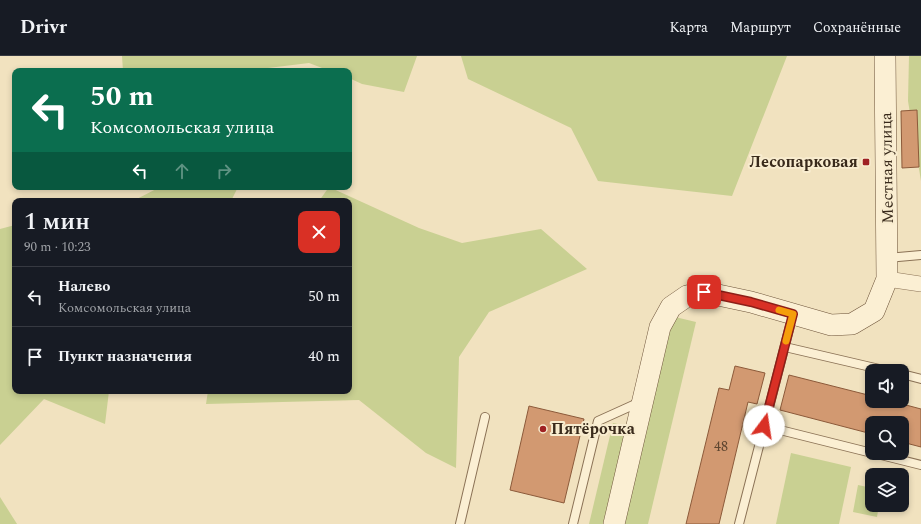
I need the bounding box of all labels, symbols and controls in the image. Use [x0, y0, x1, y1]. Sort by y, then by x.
text: Drivr [20, 13, 67, 42]
text: Карта [670, 17, 708, 38]
text: Маршрут [730, 17, 791, 38]
text: Сохранённые [813, 17, 901, 38]
text: 50 m [90, 75, 154, 118]
icon: left [24, 84, 76, 136]
street label: Местная улица [874, 112, 900, 224]
text: Комсомольская улица [90, 114, 274, 141]
place label: Лесопарковая [749, 150, 858, 174]
marker: Лесопарковая [861, 157, 871, 167]
icon: left [129, 160, 151, 182]
icon: ahead [171, 160, 193, 182]
icon: right [213, 160, 235, 182]
text: 1 мин [24, 204, 90, 240]
button: close [298, 211, 340, 253]
text: 90 m · 10:23 [24, 237, 90, 257]
text: Налево [58, 275, 111, 298]
pin [687, 275, 721, 309]
icon: arrive [693, 281, 715, 303]
text: 50 m [308, 285, 340, 308]
icon: left [24, 286, 46, 308]
text: Комсомольская улица [58, 298, 191, 318]
text: Пункт назначения [58, 345, 192, 368]
text: 40 m [308, 345, 340, 368]
icon: arrive [24, 346, 46, 368]
map controls [865, 364, 909, 512]
button: sound [865, 364, 909, 408]
position arrow [743, 405, 785, 447]
button: search [865, 416, 909, 460]
place label: Пятёрочка [551, 417, 636, 441]
marker: Пятёрочка [538, 424, 548, 434]
house number: 48 [714, 436, 728, 457]
button: layers [865, 468, 909, 512]

